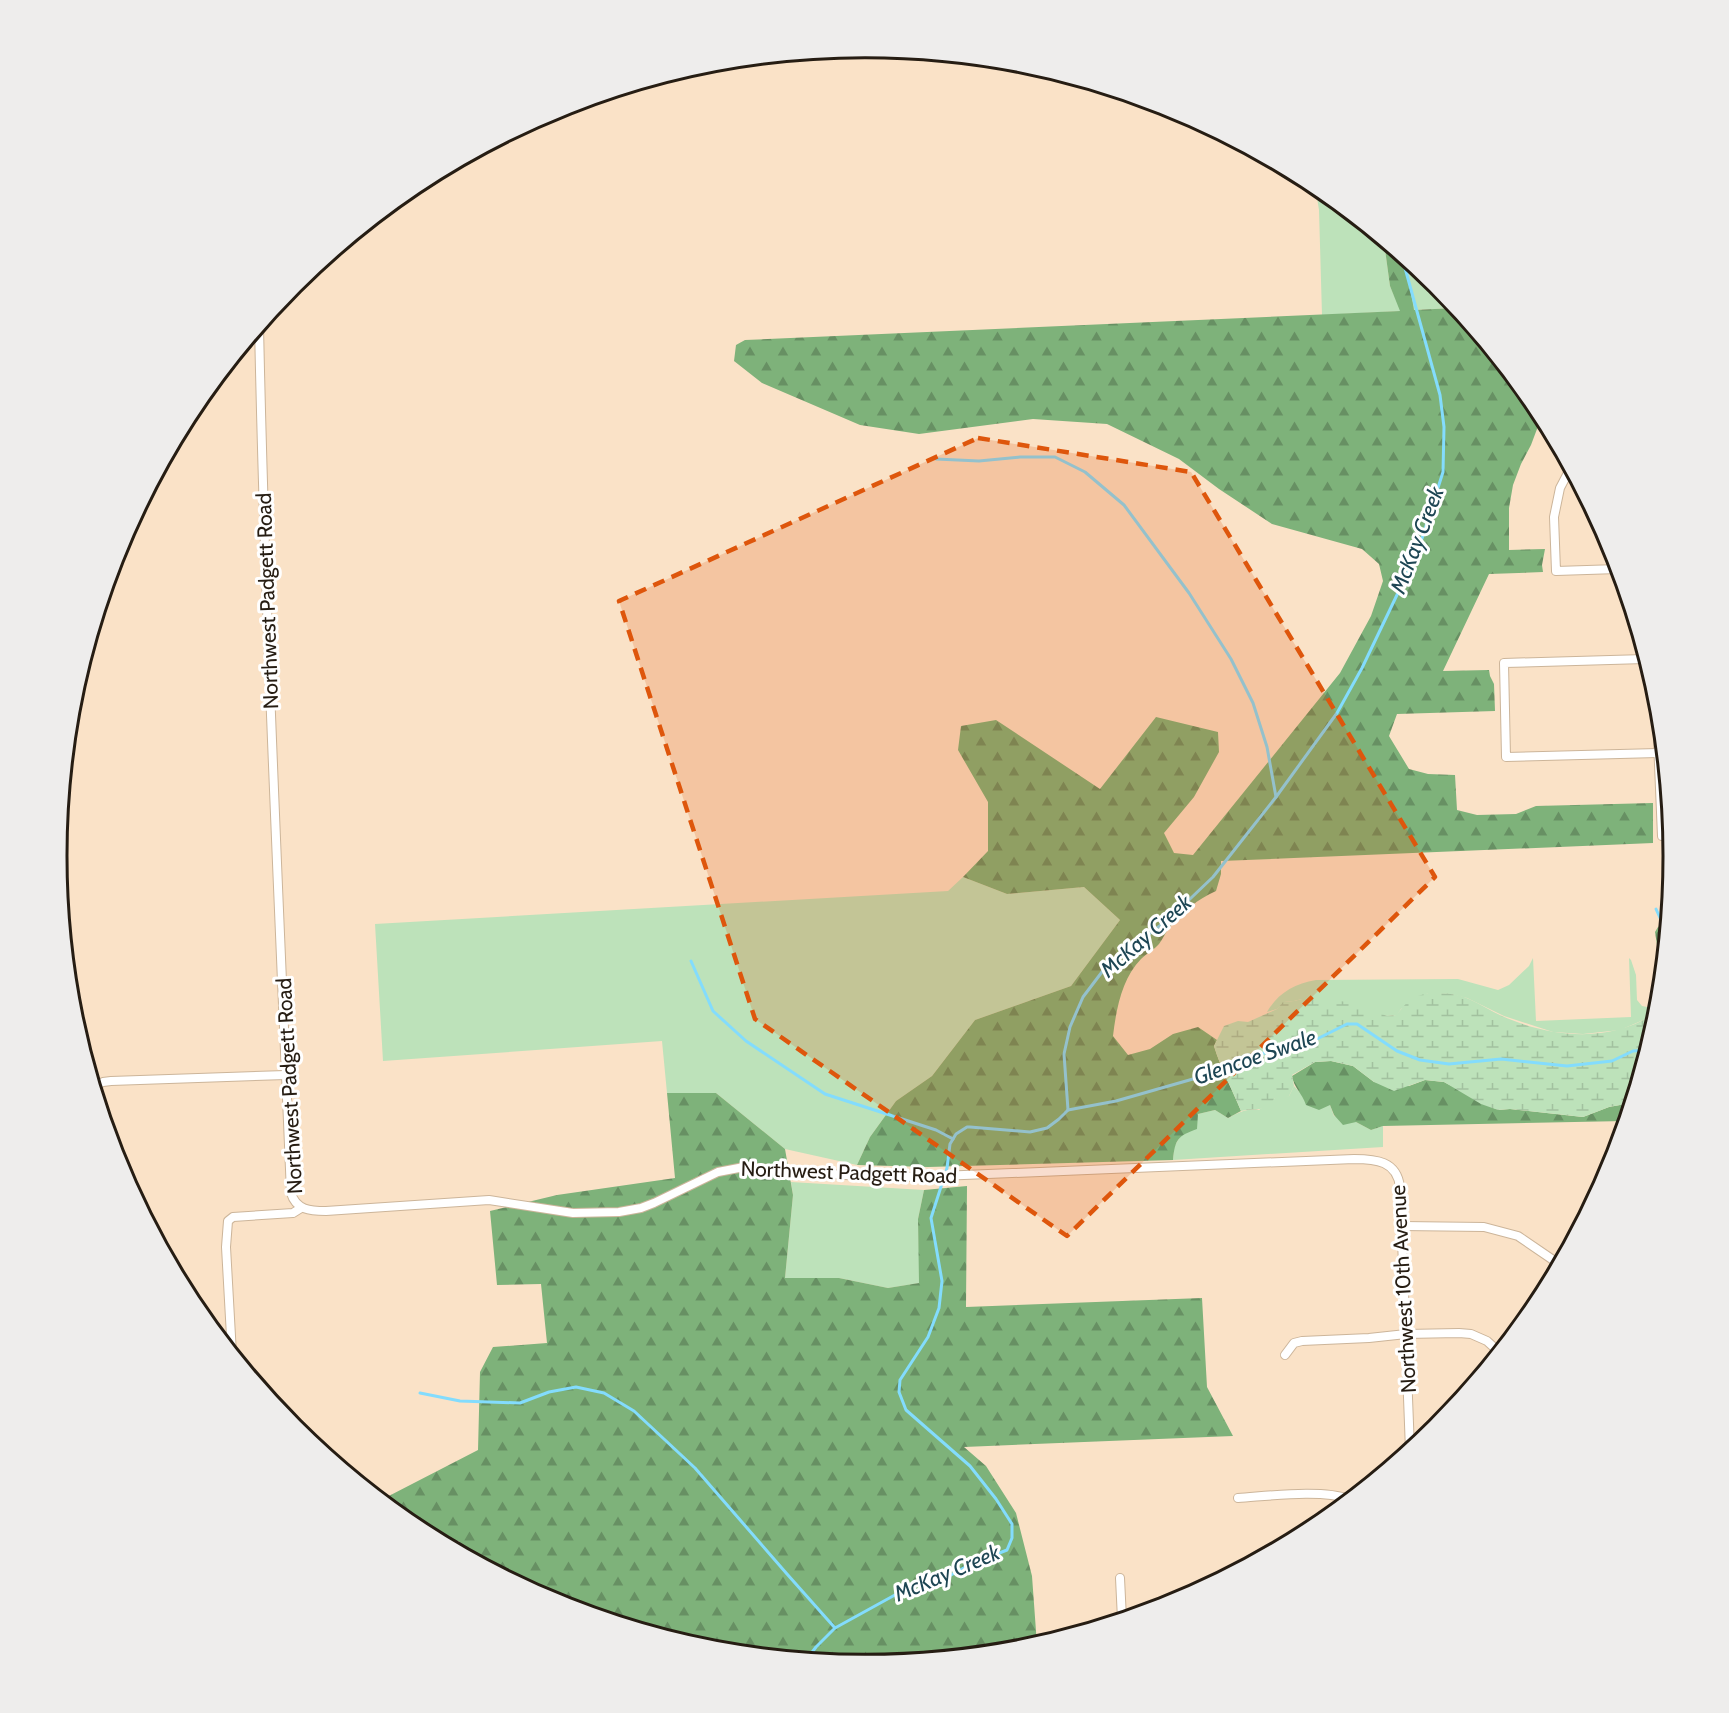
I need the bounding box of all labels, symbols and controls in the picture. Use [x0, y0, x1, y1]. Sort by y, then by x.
water label: McKay Creek [1384, 482, 1450, 598]
street label: Northwest Padgett Road [251, 492, 283, 710]
water label: McKay Creek [1094, 889, 1198, 984]
street label: Northwest Padgett Road [271, 977, 307, 1195]
water label: Glencoe Swale [1190, 1023, 1320, 1091]
street label: Northwest Padgett Road [740, 1156, 958, 1188]
street label: Northwest 10th Avenue [1385, 1184, 1421, 1394]
water label: McKay Creek [889, 1538, 1004, 1608]

